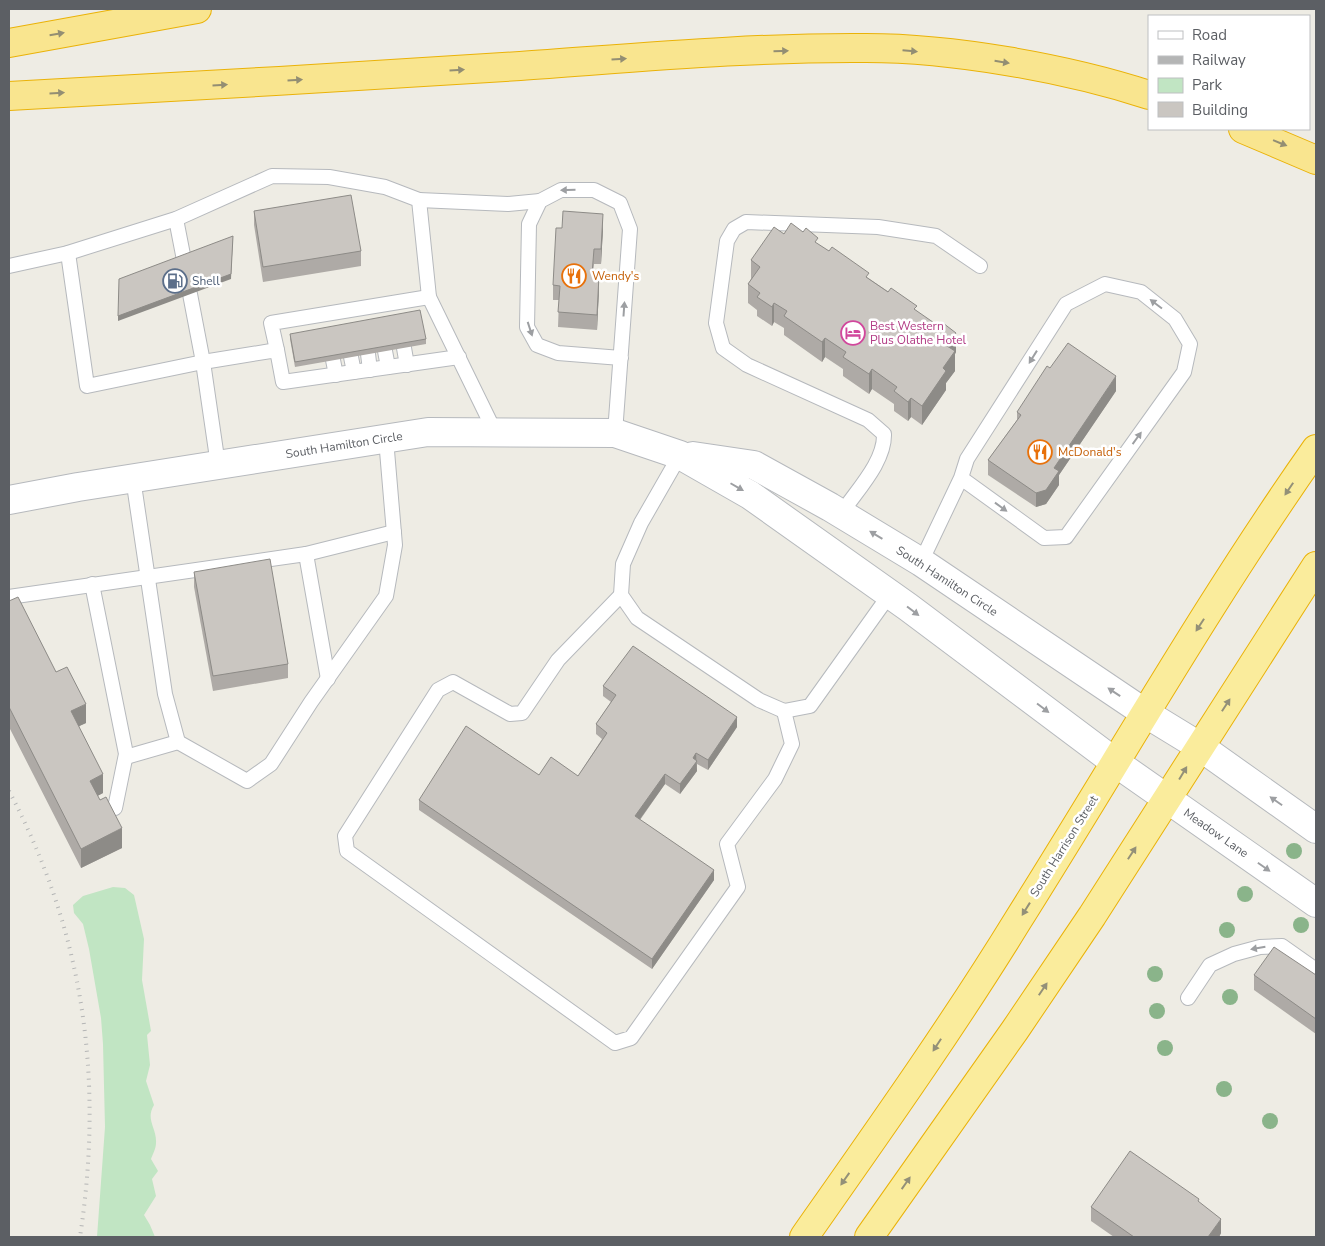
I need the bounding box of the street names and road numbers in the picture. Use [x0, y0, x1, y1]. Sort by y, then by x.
street label: South Hamilton Circle [284, 428, 404, 462]
street label: South Hamilton Circle [893, 542, 1001, 620]
street label: South Harrison Street [1026, 792, 1102, 900]
street label: Meadow Lane [1180, 805, 1252, 861]

